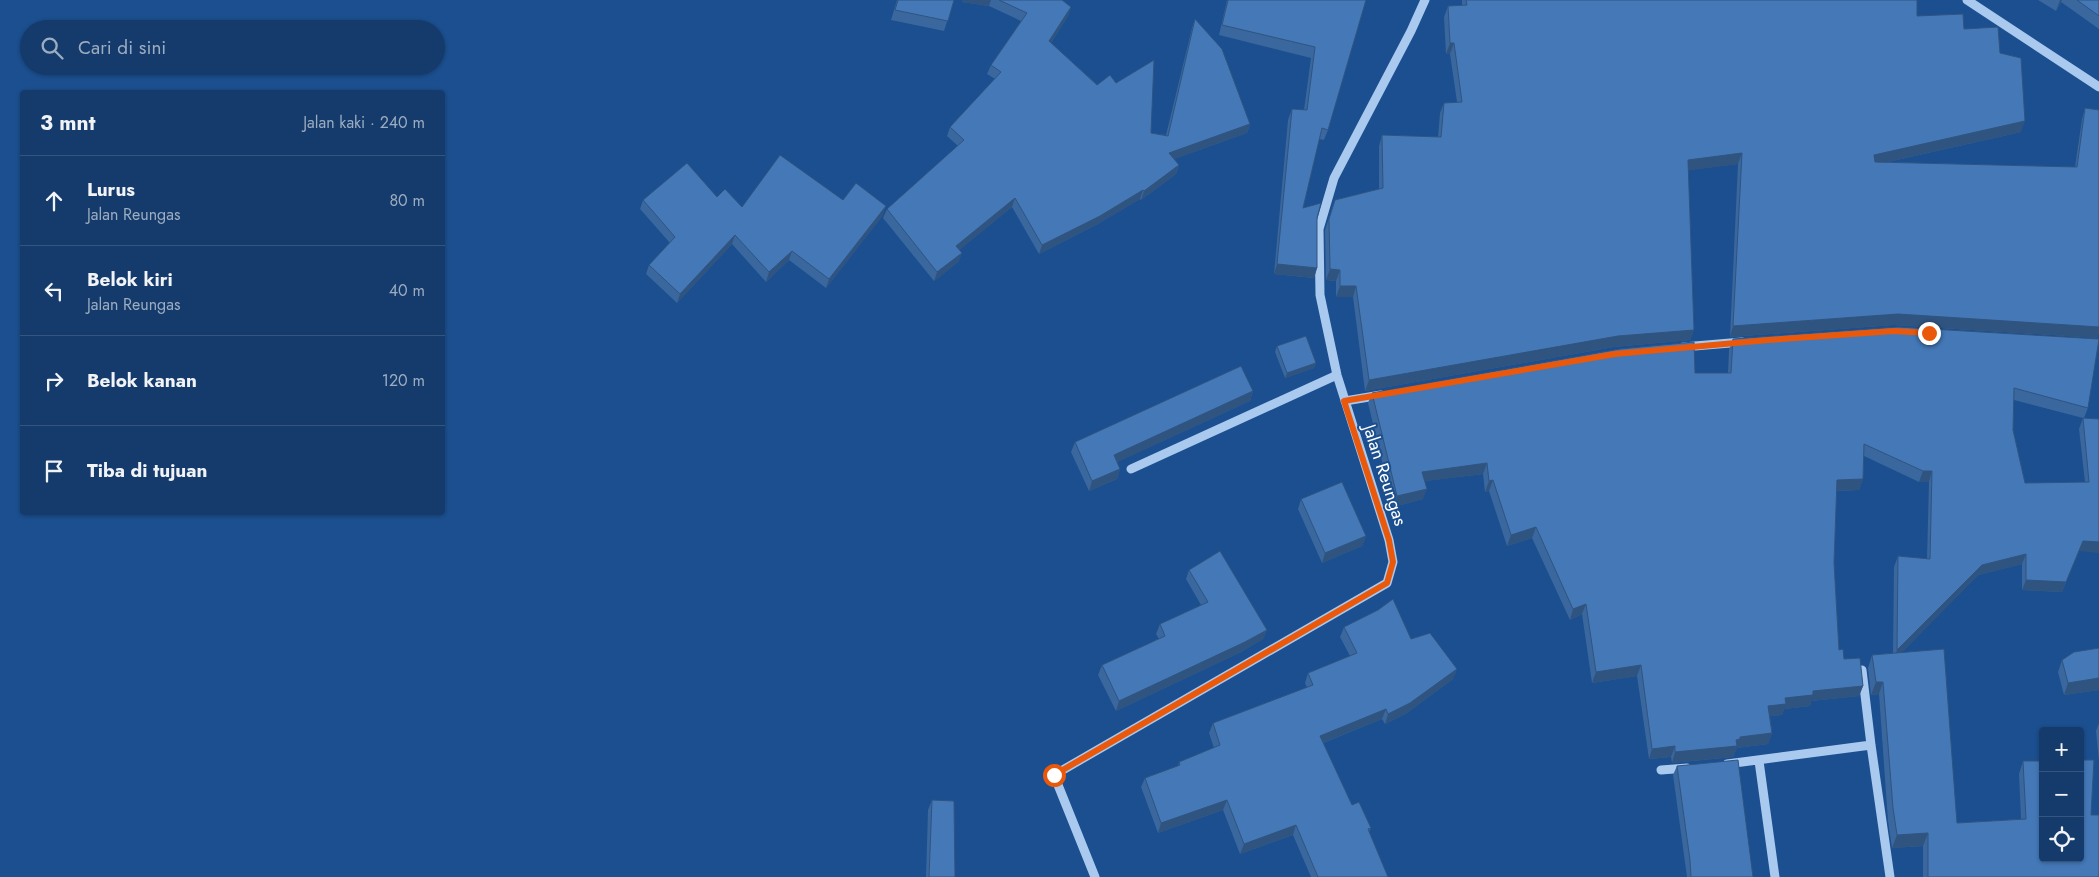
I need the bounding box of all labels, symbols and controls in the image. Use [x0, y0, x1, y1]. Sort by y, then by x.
search box [20, 20, 445, 75]
icon: search [38, 34, 66, 62]
text: Cari di sini [78, 34, 166, 61]
text: 3 mnt [40, 108, 95, 138]
text: Jalan kaki · 240 m [303, 111, 425, 134]
text: Lurus [87, 176, 135, 203]
icon: ahead [40, 187, 68, 215]
text: 80 m [389, 189, 425, 212]
text: Jalan Reungas [87, 203, 180, 226]
text: Belok kiri [87, 266, 173, 293]
icon: left [40, 277, 68, 305]
text: 40 m [389, 279, 425, 302]
text: Jalan Reungas [87, 293, 180, 316]
route end [1918, 322, 1941, 345]
icon: right [40, 367, 68, 395]
text: Belok kanan [87, 367, 197, 394]
text: 120 m [382, 369, 425, 392]
street label: Jalan Reungas [1356, 419, 1414, 529]
icon: arrive [40, 457, 68, 485]
text: Tiba di tujuan [87, 457, 207, 484]
map controls [2039, 727, 2084, 862]
button: + [2039, 727, 2084, 772]
route start [1043, 764, 1066, 787]
button: − [2039, 772, 2084, 817]
button: locate [2039, 817, 2084, 862]

